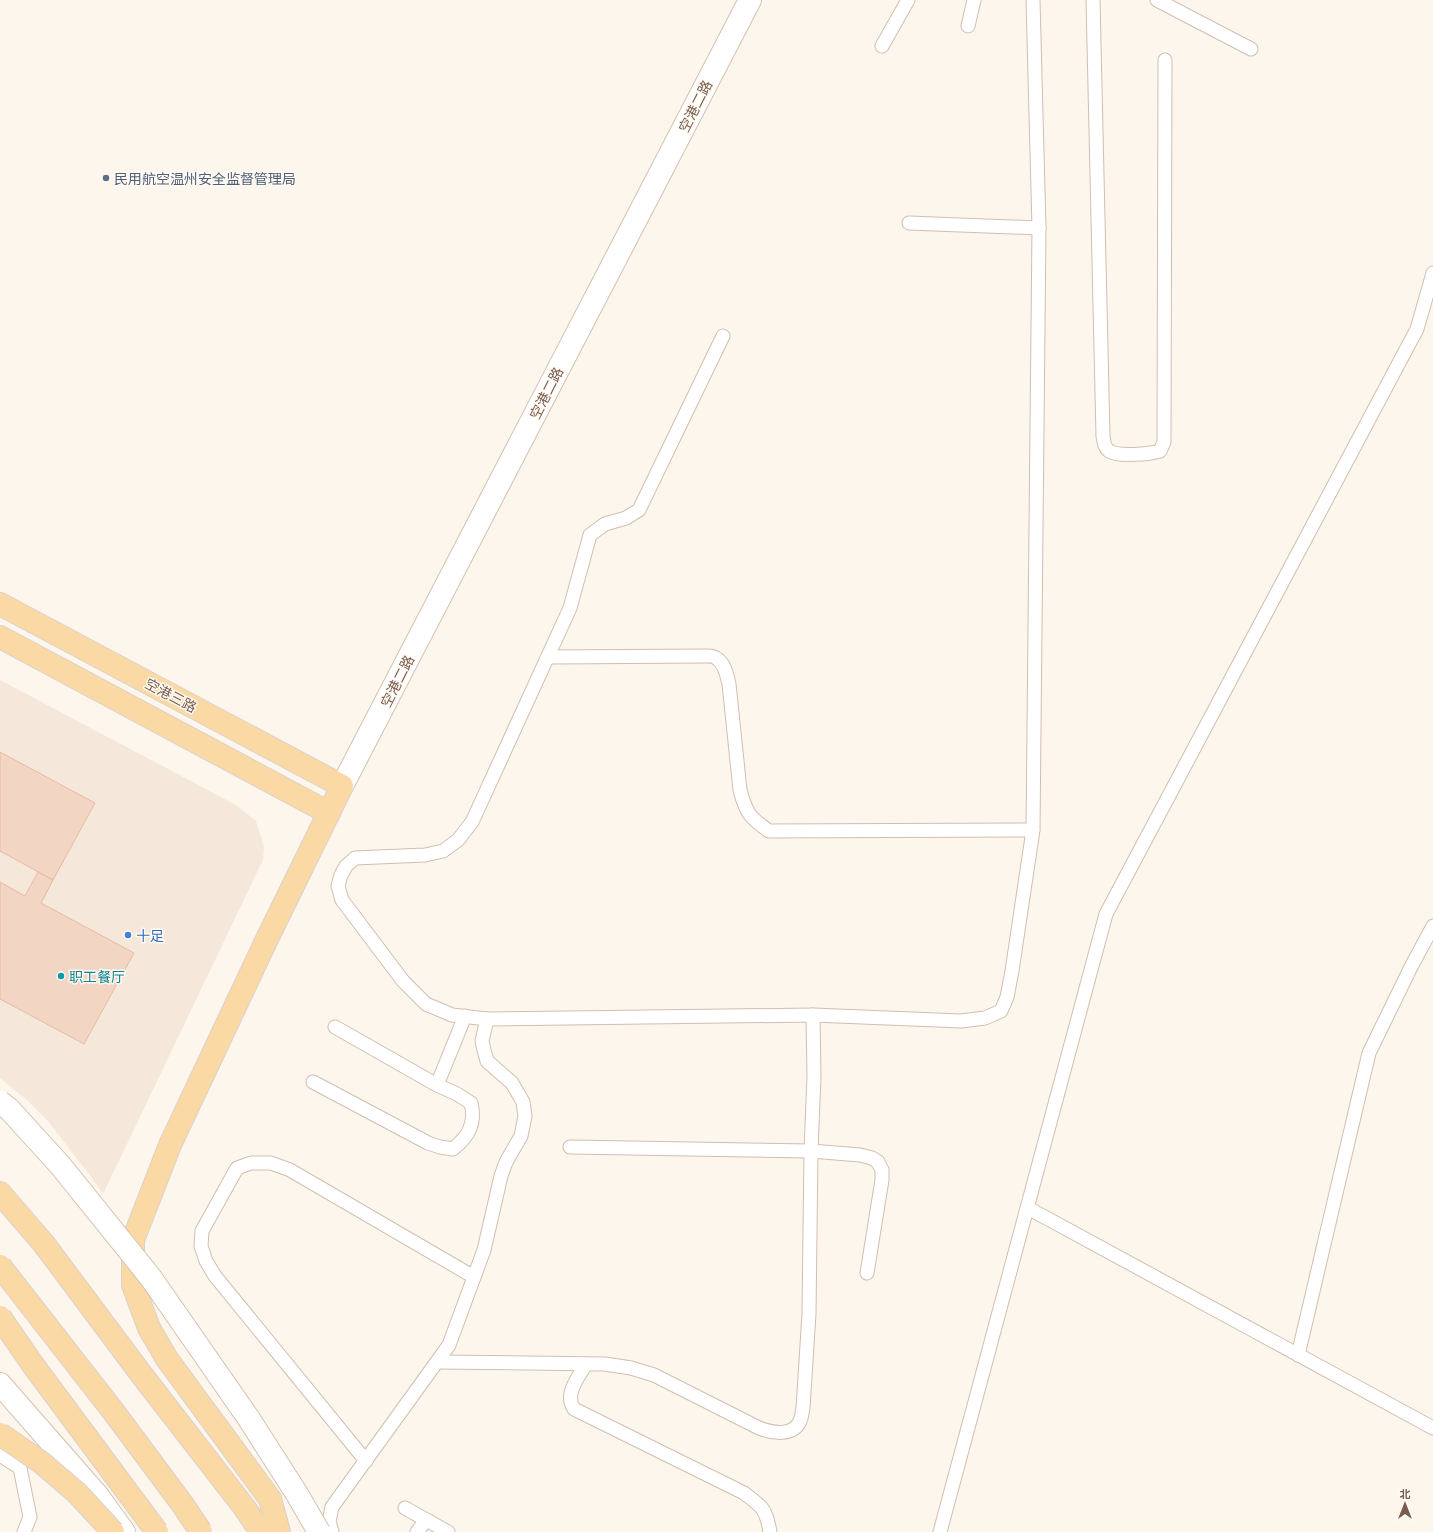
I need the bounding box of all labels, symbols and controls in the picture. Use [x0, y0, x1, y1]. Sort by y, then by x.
street label: 空港二路 [674, 77, 716, 135]
place label: 民用航空温州安全监督管理局 [114, 169, 296, 188]
marker: 民用航空温州安全监督管理局 [101, 173, 111, 183]
street label: 空港二路 [525, 364, 567, 422]
street label: 空港二路 [376, 652, 418, 710]
street label: 空港三路 [142, 673, 200, 717]
place label: 十足 [136, 926, 164, 945]
marker: 十足 [123, 930, 133, 940]
place label: 职工餐厅 [69, 967, 125, 986]
marker: 职工餐厅 [56, 971, 66, 981]
north arrow [1385, 1484, 1425, 1524]
text: 北 [1400, 1486, 1411, 1501]

